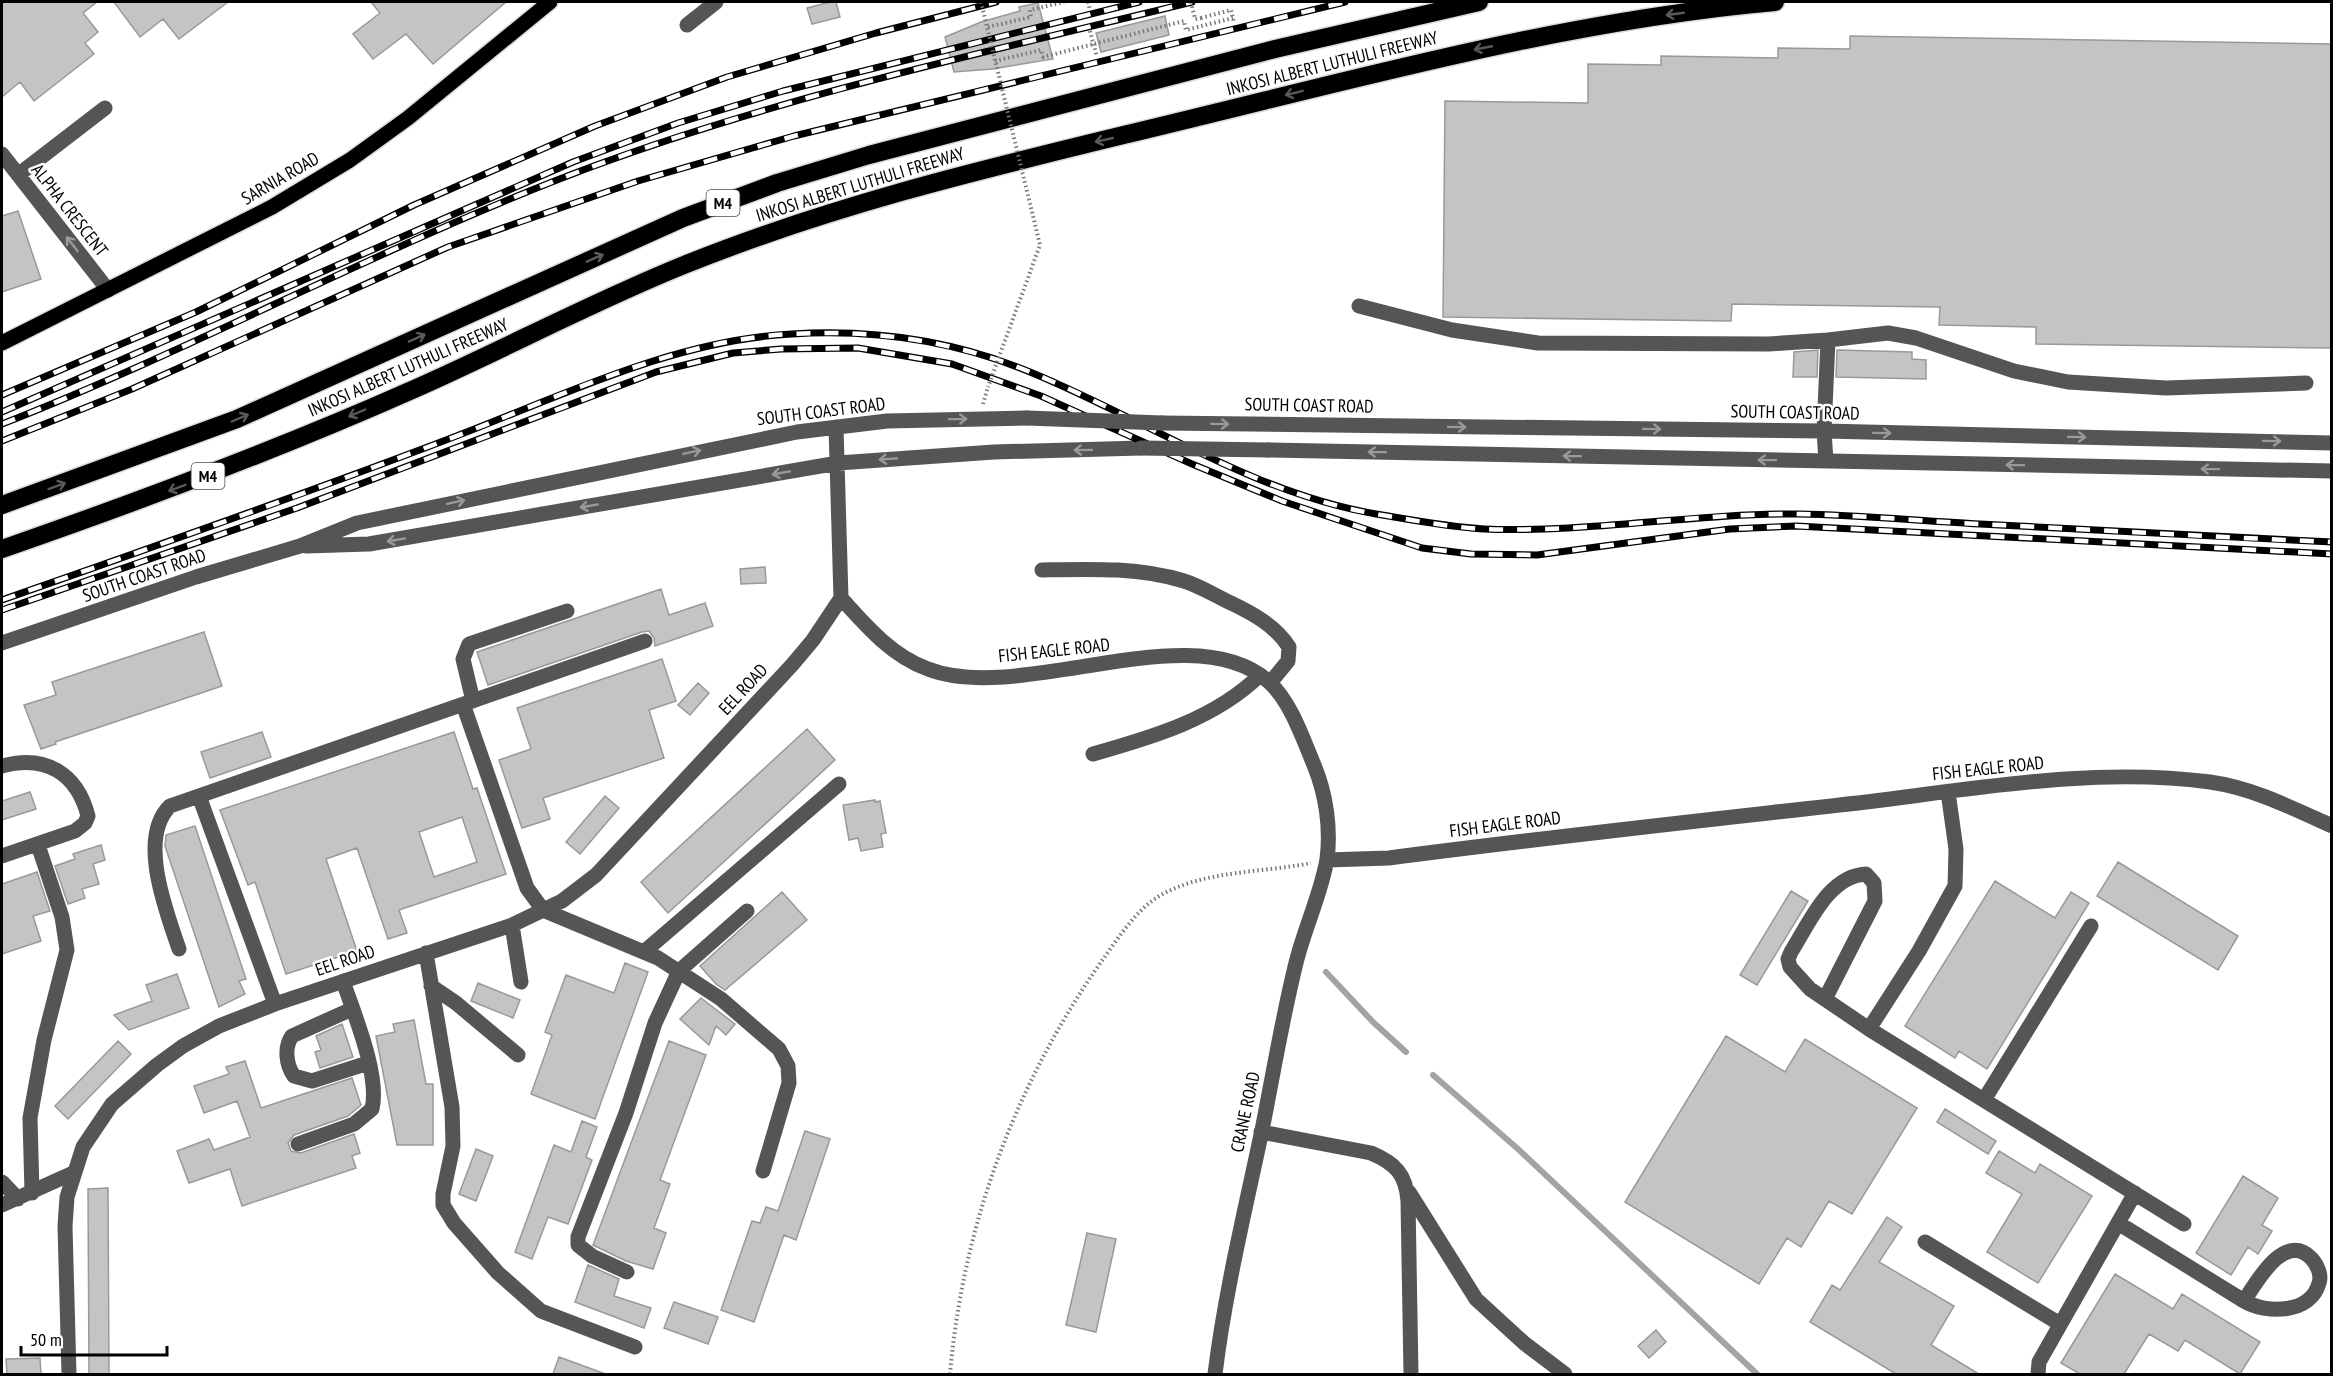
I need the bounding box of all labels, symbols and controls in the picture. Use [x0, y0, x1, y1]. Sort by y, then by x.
one-way arrow [1666, 8, 1686, 19]
street label: INKOSI ALBERT LUTHULI FREEWAY [1224, 25, 1441, 100]
one-way arrow [1474, 43, 1494, 54]
one-way arrow [1285, 88, 1304, 100]
one-way arrow [1095, 134, 1114, 146]
street label: INKOSI ALBERT LUTHULI FREEWAY [753, 141, 968, 227]
street label: SARNIA ROAD [237, 147, 323, 209]
street label: ALPHA CRESCENT [27, 159, 113, 261]
road number: M4 [706, 190, 740, 216]
one-way arrow [65, 236, 78, 252]
one-way arrow [586, 251, 604, 263]
street label: INKOSI ALBERT LUTHULI FREEWAY [304, 312, 513, 422]
one-way arrow [408, 332, 426, 343]
street label: SOUTH COAST ROAD [756, 392, 886, 430]
street label: SOUTH COAST ROAD [1244, 392, 1374, 418]
street label: SOUTH COAST ROAD [1730, 399, 1860, 425]
one-way arrow [348, 408, 367, 419]
one-way arrow [230, 412, 248, 423]
one-way arrow [947, 414, 967, 425]
one-way arrow [1210, 418, 1230, 429]
one-way arrow [1447, 421, 1467, 432]
one-way arrow [1642, 423, 1662, 435]
one-way arrow [1872, 427, 1892, 438]
one-way arrow [2067, 431, 2087, 443]
one-way arrow [2262, 436, 2282, 447]
one-way arrow [1073, 444, 1093, 455]
one-way arrow [682, 446, 702, 457]
one-way arrow [1368, 447, 1388, 458]
one-way arrow [1563, 450, 1583, 462]
one-way arrow [879, 454, 899, 465]
one-way arrow [1758, 454, 1778, 466]
one-way arrow [2006, 460, 2026, 471]
road number: M4 [192, 463, 224, 489]
one-way arrow [2201, 463, 2221, 475]
one-way arrow [771, 468, 791, 479]
one-way arrow [47, 479, 66, 490]
one-way arrow [168, 483, 187, 494]
one-way arrow [446, 496, 466, 507]
one-way arrow [579, 501, 599, 512]
one-way arrow [387, 534, 407, 545]
street label: SOUTH COAST ROAD [79, 543, 209, 607]
street label: FISH EAGLE ROAD [997, 633, 1111, 667]
street label: EEL ROAD [714, 659, 772, 719]
street label: FISH EAGLE ROAD [1931, 751, 2045, 785]
street label: FISH EAGLE ROAD [1448, 806, 1562, 842]
street label: EEL ROAD [312, 939, 378, 981]
street label: CRANE ROAD [1225, 1070, 1265, 1154]
scale bar [21, 1319, 166, 1357]
text: 50 m [30, 1328, 62, 1351]

